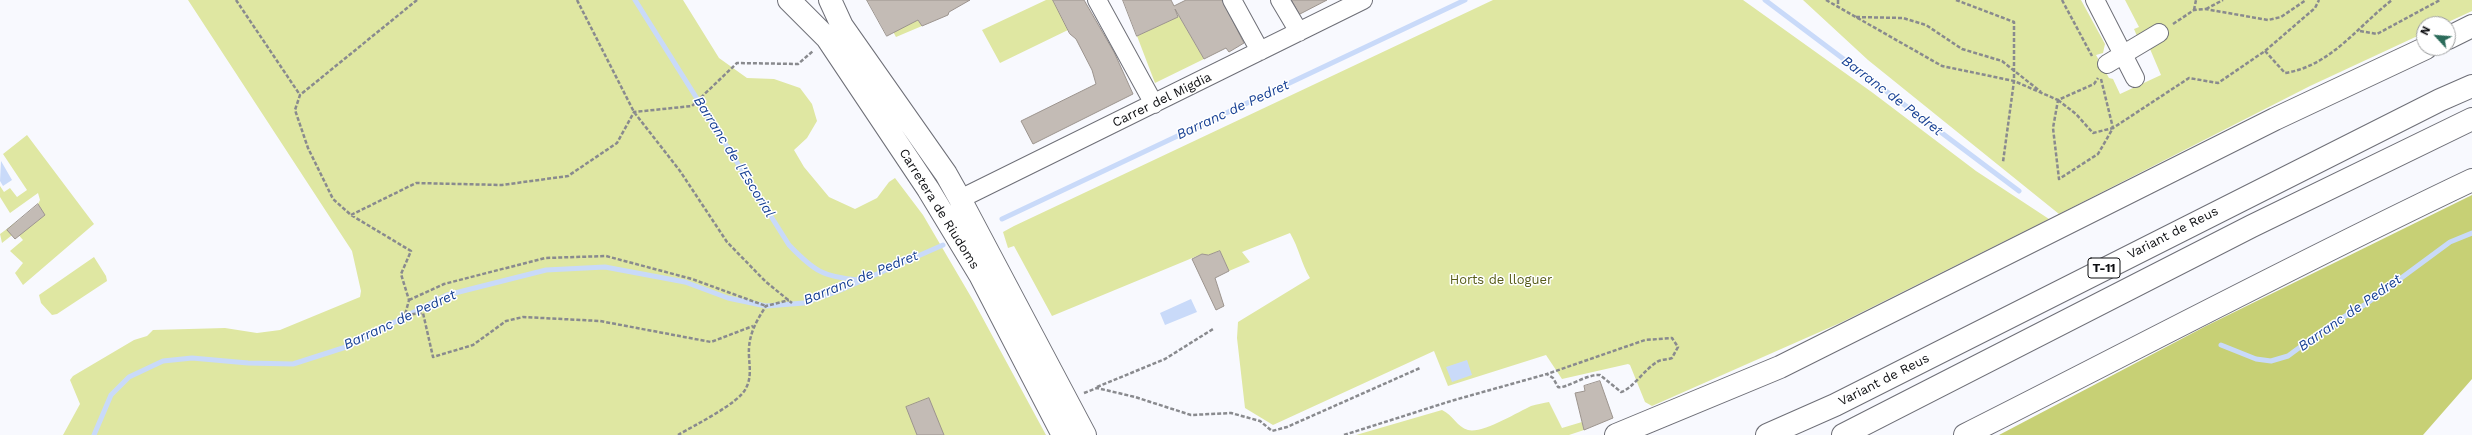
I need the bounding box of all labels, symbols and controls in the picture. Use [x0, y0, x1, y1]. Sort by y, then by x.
north arrow [2416, 16, 2456, 56]
text: N [2418, 24, 2433, 37]
water label: Barranc de Pedret [1838, 52, 1946, 140]
street label: Carrer del Migdia [1110, 69, 1214, 131]
water label: Barranc de Pedret [1174, 77, 1292, 143]
water label: Barranc de l'Escorial [690, 93, 778, 221]
street label: Carretera de Riudoms [896, 146, 982, 272]
street label: Variant de Reus [2125, 203, 2221, 263]
water label: Barranc de Pedret [801, 247, 921, 309]
road number: T-11 [2088, 258, 2120, 278]
water label: Barranc de Pedret [2295, 271, 2405, 355]
park label: Horts de lloguer [1450, 272, 1552, 288]
water label: Barranc de Pedret [341, 287, 459, 353]
street label: Variant de Reus [1836, 350, 1932, 410]

